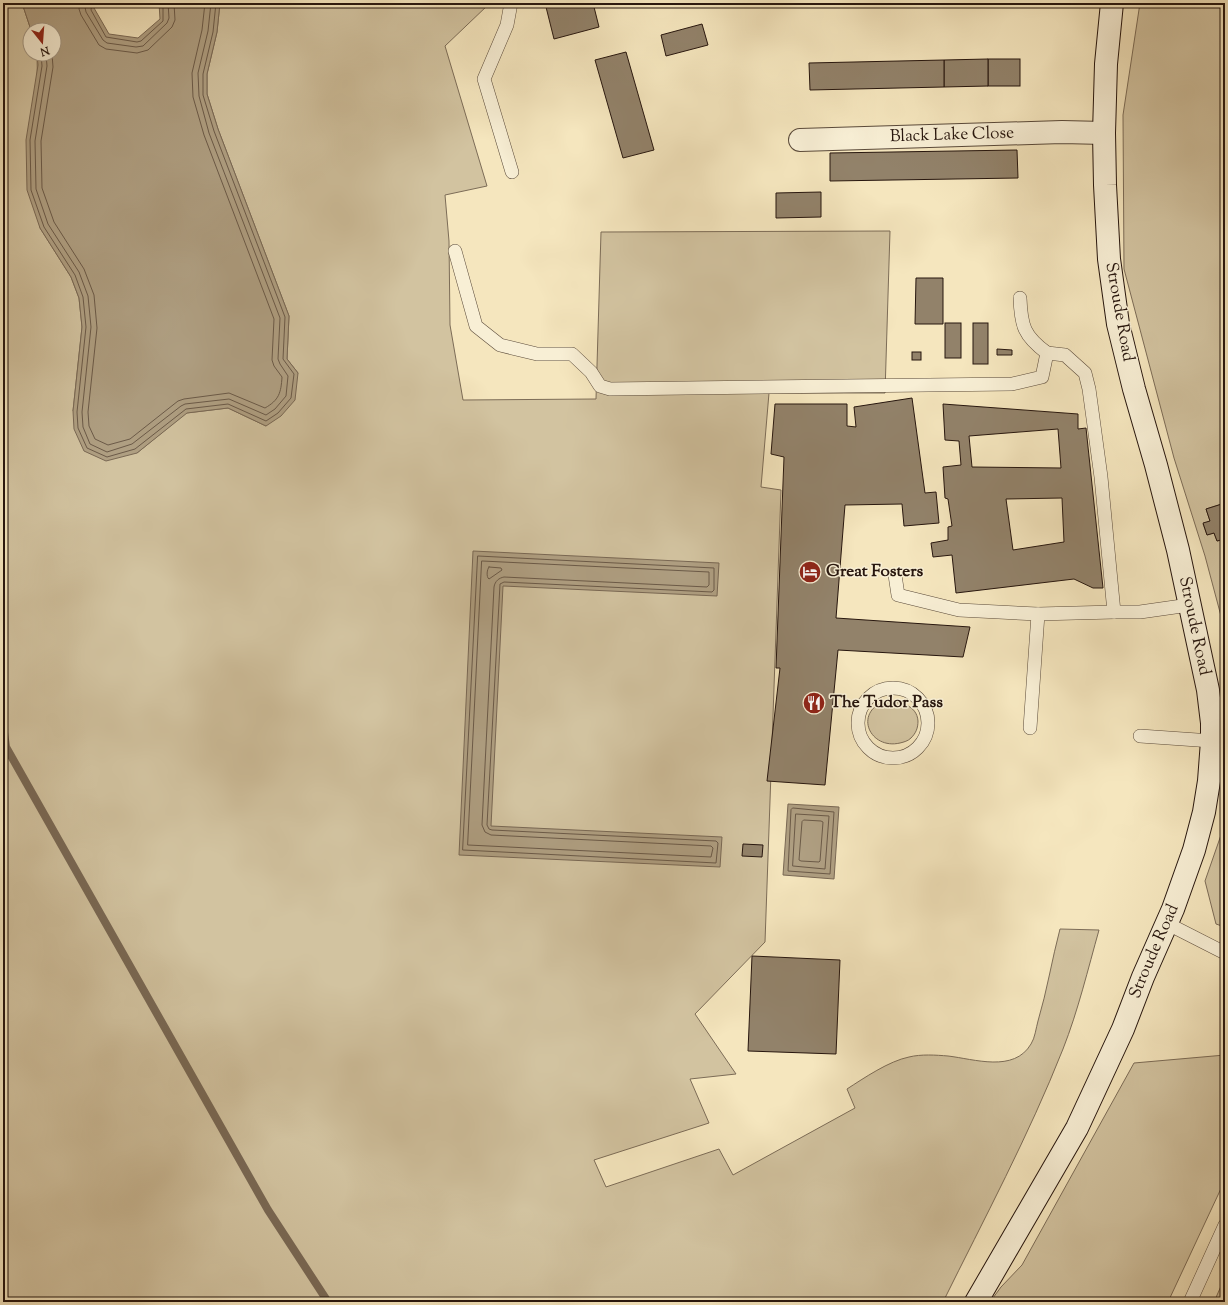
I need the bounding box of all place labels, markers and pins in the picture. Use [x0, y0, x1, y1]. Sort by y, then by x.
hotel icon: Great Fosters [797, 559, 823, 585]
place label: Great Fosters [826, 560, 924, 584]
restaurant icon: The Tudor Pass [801, 690, 827, 716]
place label: The Tudor Pass [830, 691, 943, 715]

